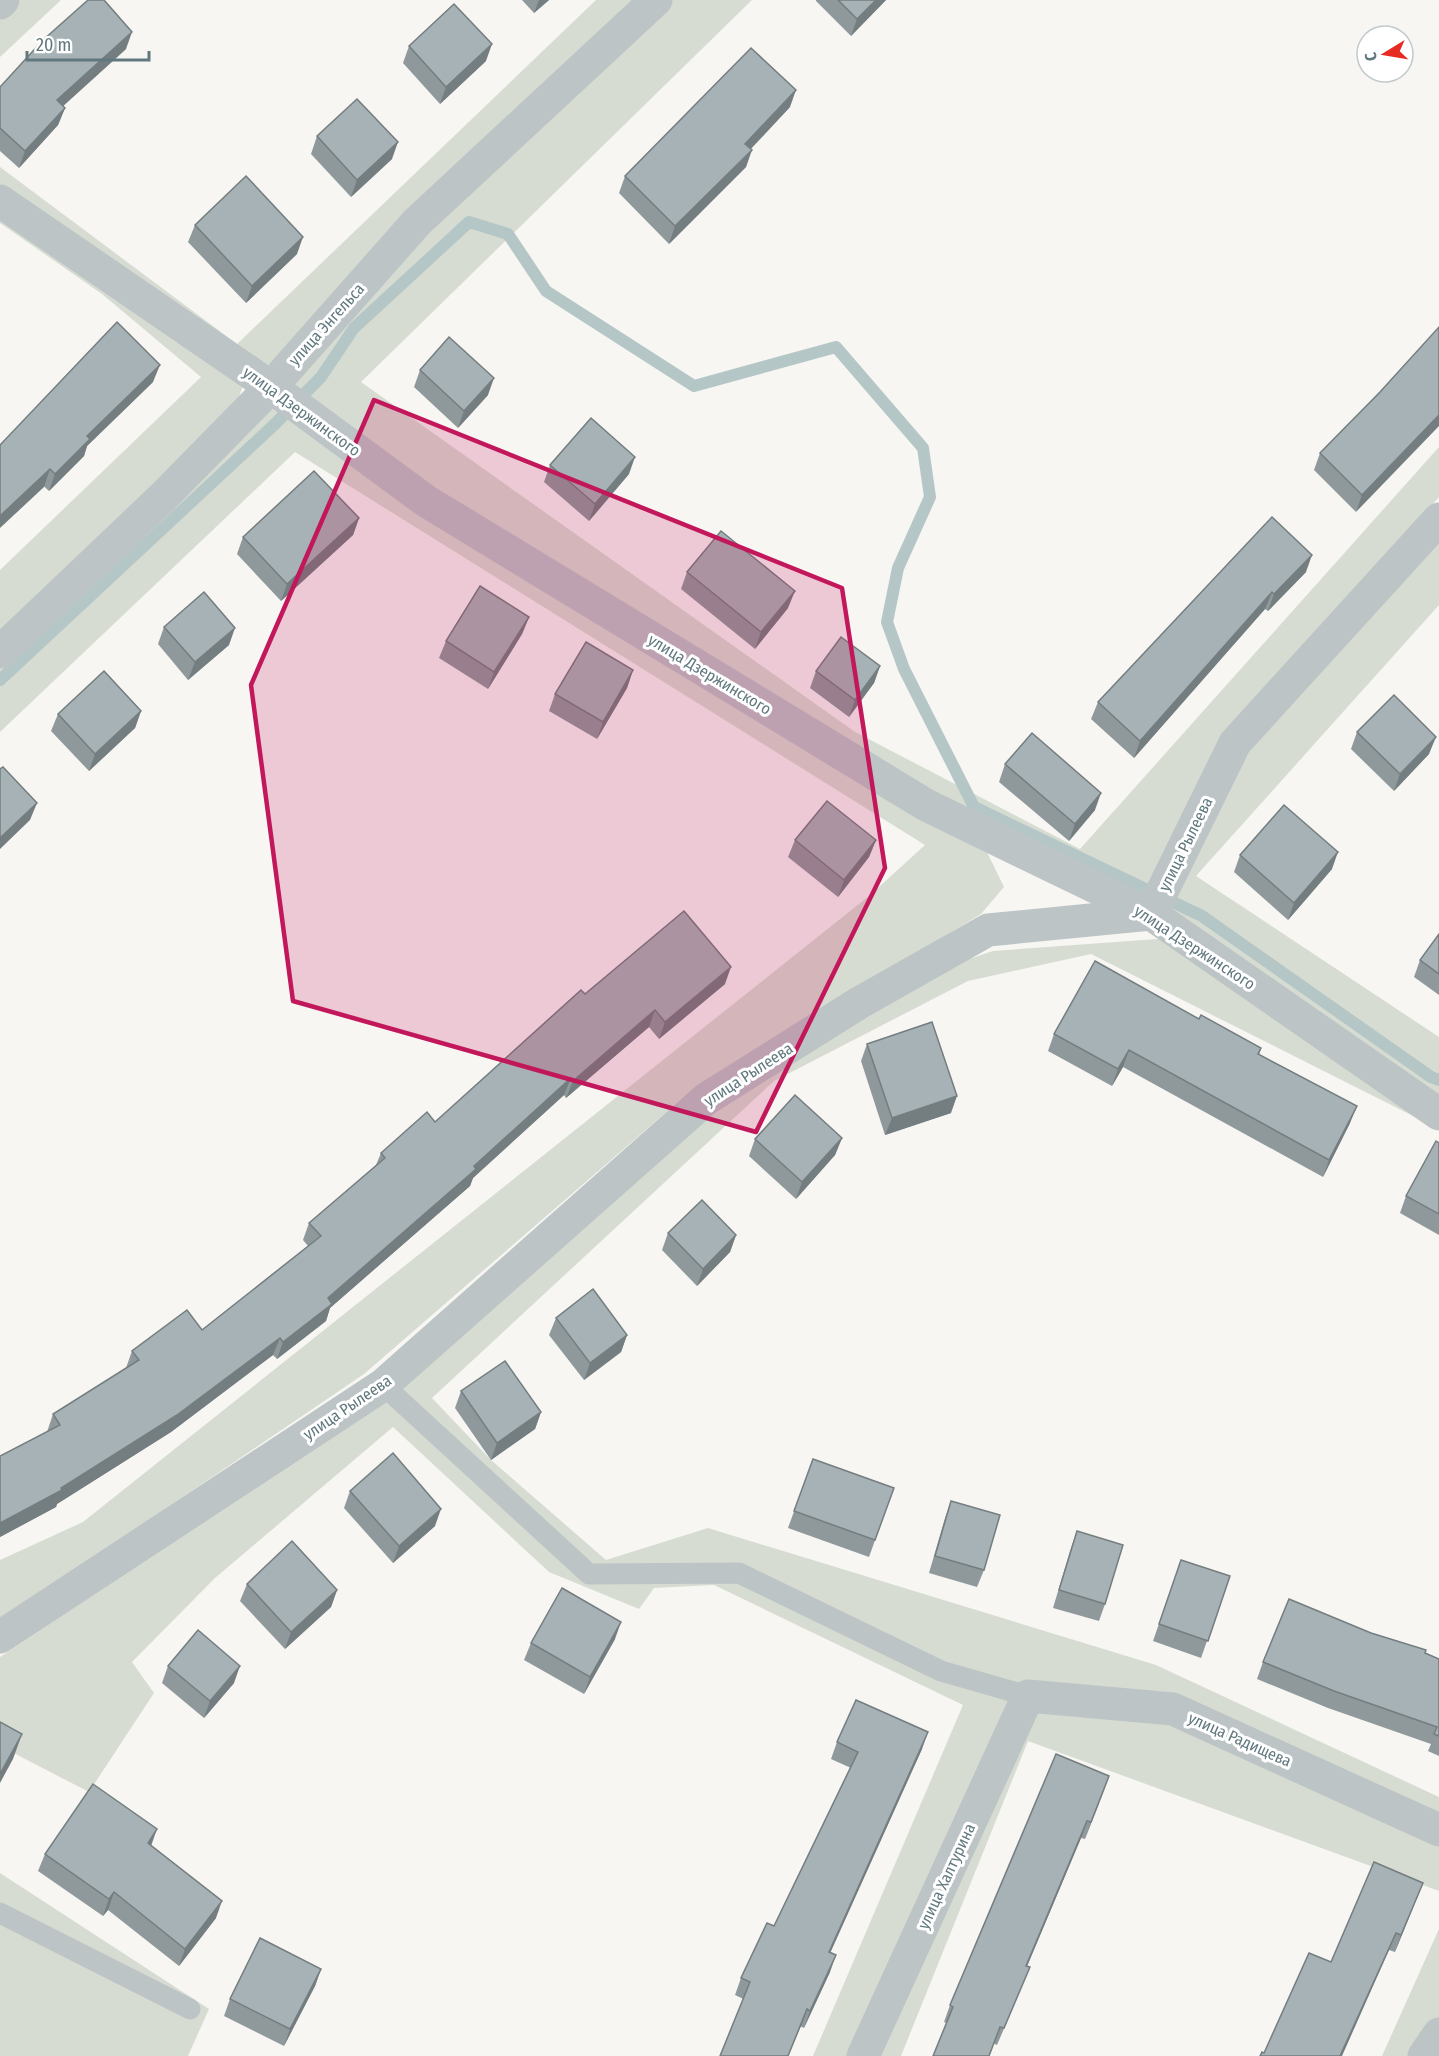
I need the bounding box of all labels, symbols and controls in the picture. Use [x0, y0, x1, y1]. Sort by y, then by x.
scale bar [27, 24, 148, 62]
north arrow [1355, 24, 1415, 84]
text: 20 m [36, 34, 71, 56]
text: С [1361, 50, 1381, 63]
street label: улица Энгельса [285, 279, 368, 369]
street label: улица Дзержинского [239, 363, 364, 460]
street label: улица Дзержинского [645, 630, 775, 719]
street label: улица Рылеева [1154, 794, 1216, 894]
street label: улица Дзержинского [1131, 901, 1259, 994]
street label: улица Рылеева [700, 1039, 796, 1110]
street label: улица Рылеева [300, 1371, 395, 1444]
street label: улица Радищева [1185, 1708, 1294, 1771]
street label: улица Халтурина [914, 1820, 979, 1932]

